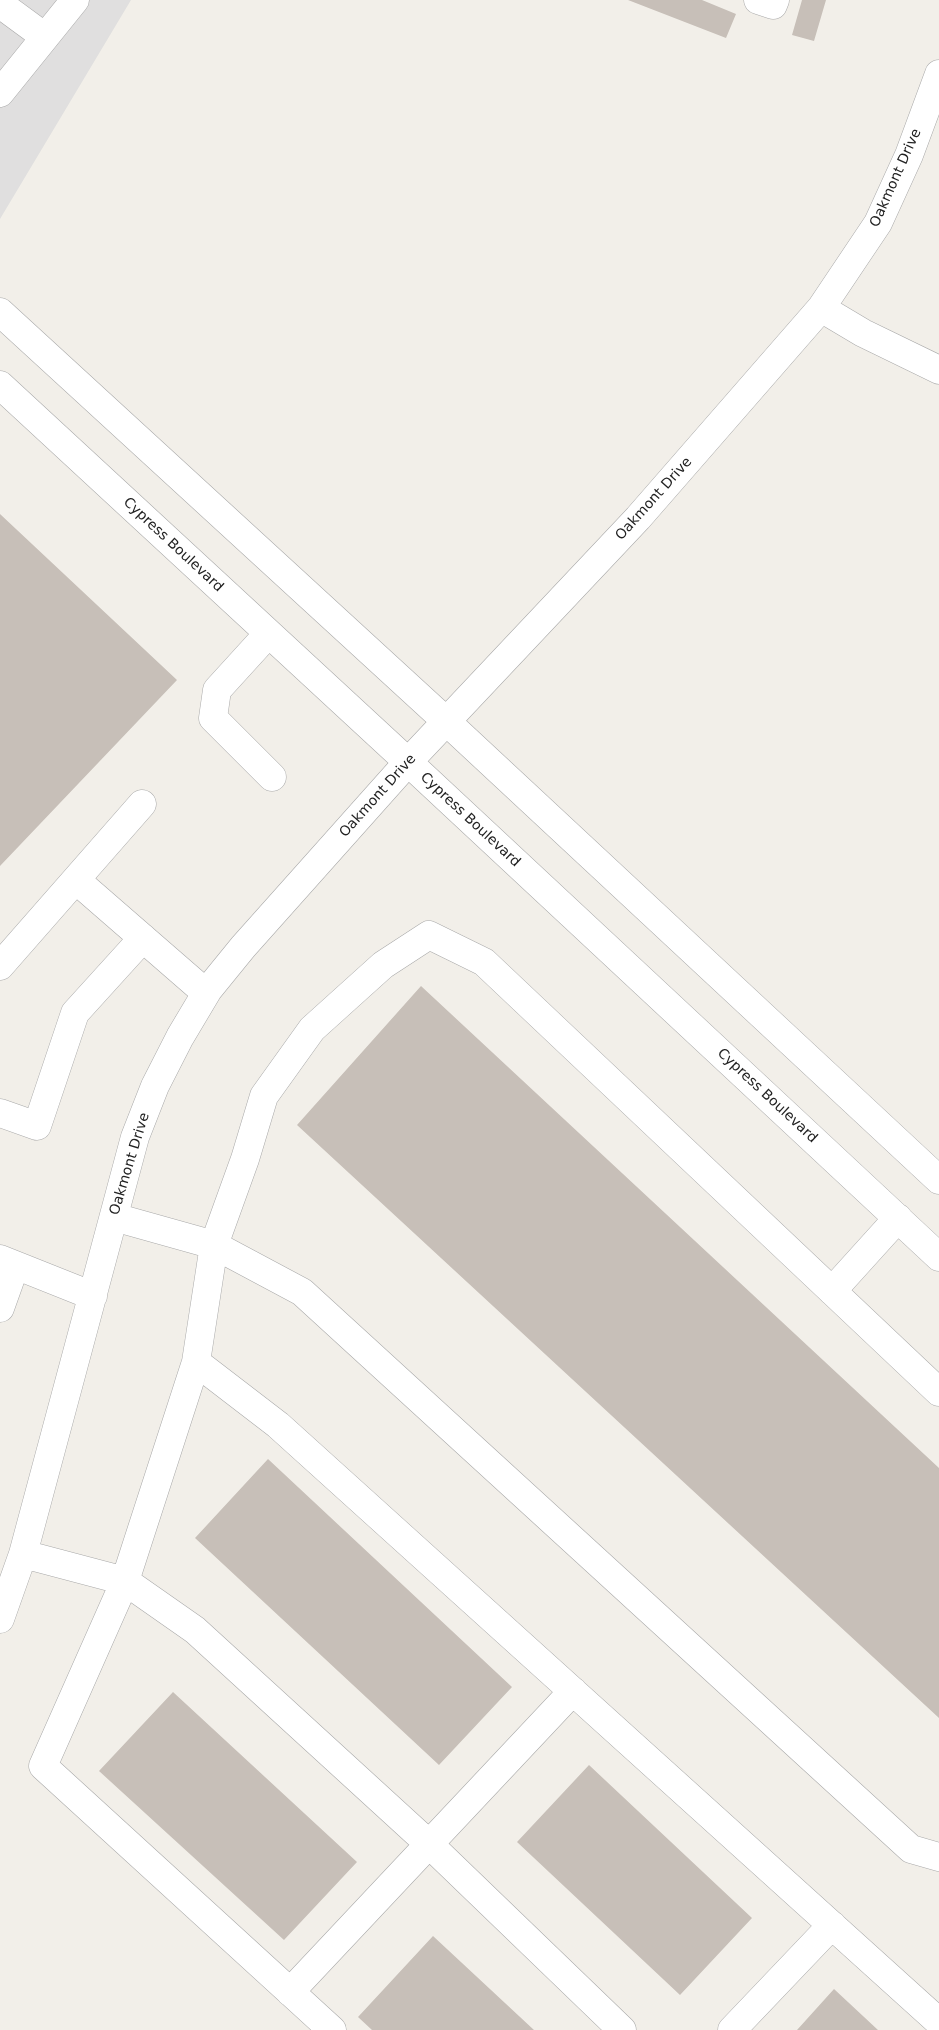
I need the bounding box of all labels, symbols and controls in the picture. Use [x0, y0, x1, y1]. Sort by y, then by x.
street label: Oakmont Drive [867, 126, 925, 230]
street label: Oakmont Drive [612, 454, 696, 544]
street label: Cypress Boulevard [119, 494, 227, 596]
street label: Oakmont Drive [336, 751, 420, 841]
street label: Cypress Boulevard [416, 769, 524, 871]
street label: Cypress Boulevard [713, 1045, 821, 1147]
street label: Oakmont Drive [106, 1111, 154, 1217]

